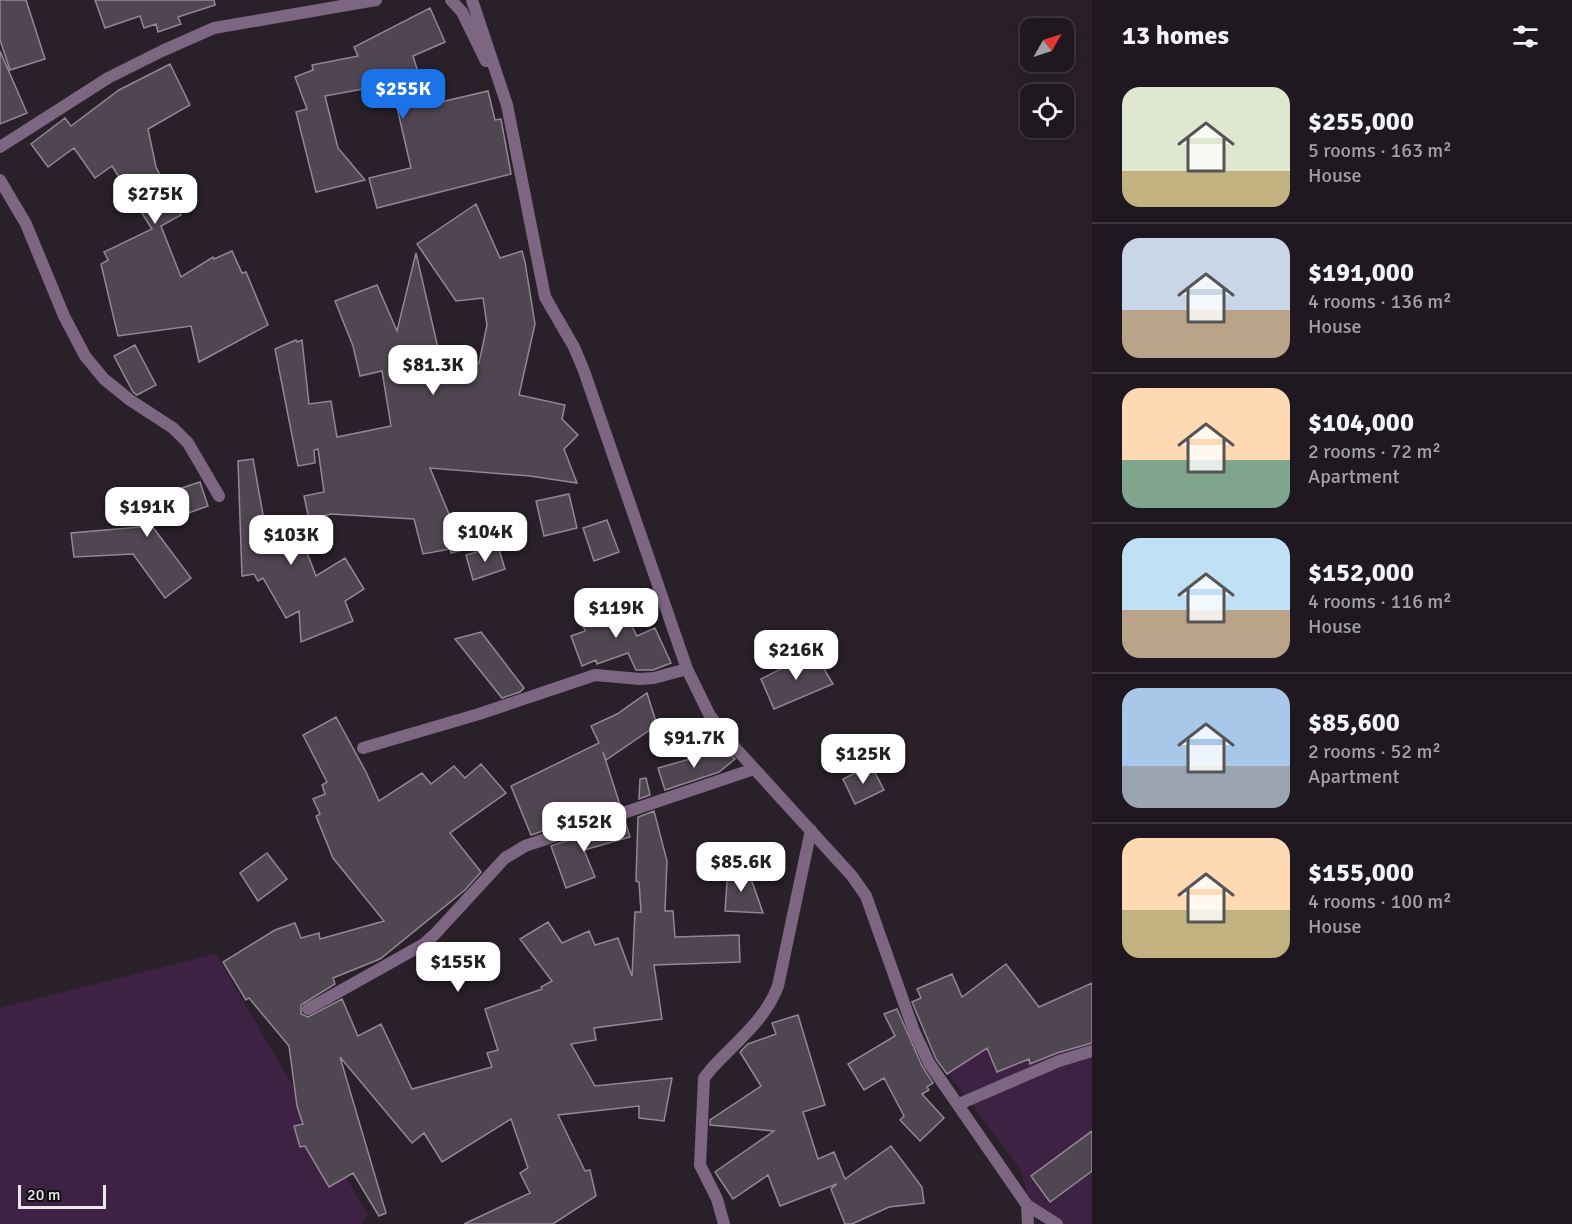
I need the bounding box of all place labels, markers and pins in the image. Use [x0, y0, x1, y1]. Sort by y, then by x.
pin: $255K [361, 69, 445, 120]
pin: $275K [113, 174, 197, 225]
pin: $81.3K [384, 345, 482, 396]
pin: $191K [105, 487, 189, 538]
pin: $104K [443, 512, 527, 563]
pin: $103K [249, 515, 333, 566]
pin: $119K [574, 588, 658, 639]
pin: $216K [754, 630, 838, 681]
pin: $91.7K [645, 718, 743, 769]
pin: $125K [821, 734, 905, 785]
pin: $152K [542, 802, 626, 853]
pin: $85.6K [692, 842, 790, 893]
pin: $155K [416, 942, 500, 993]

